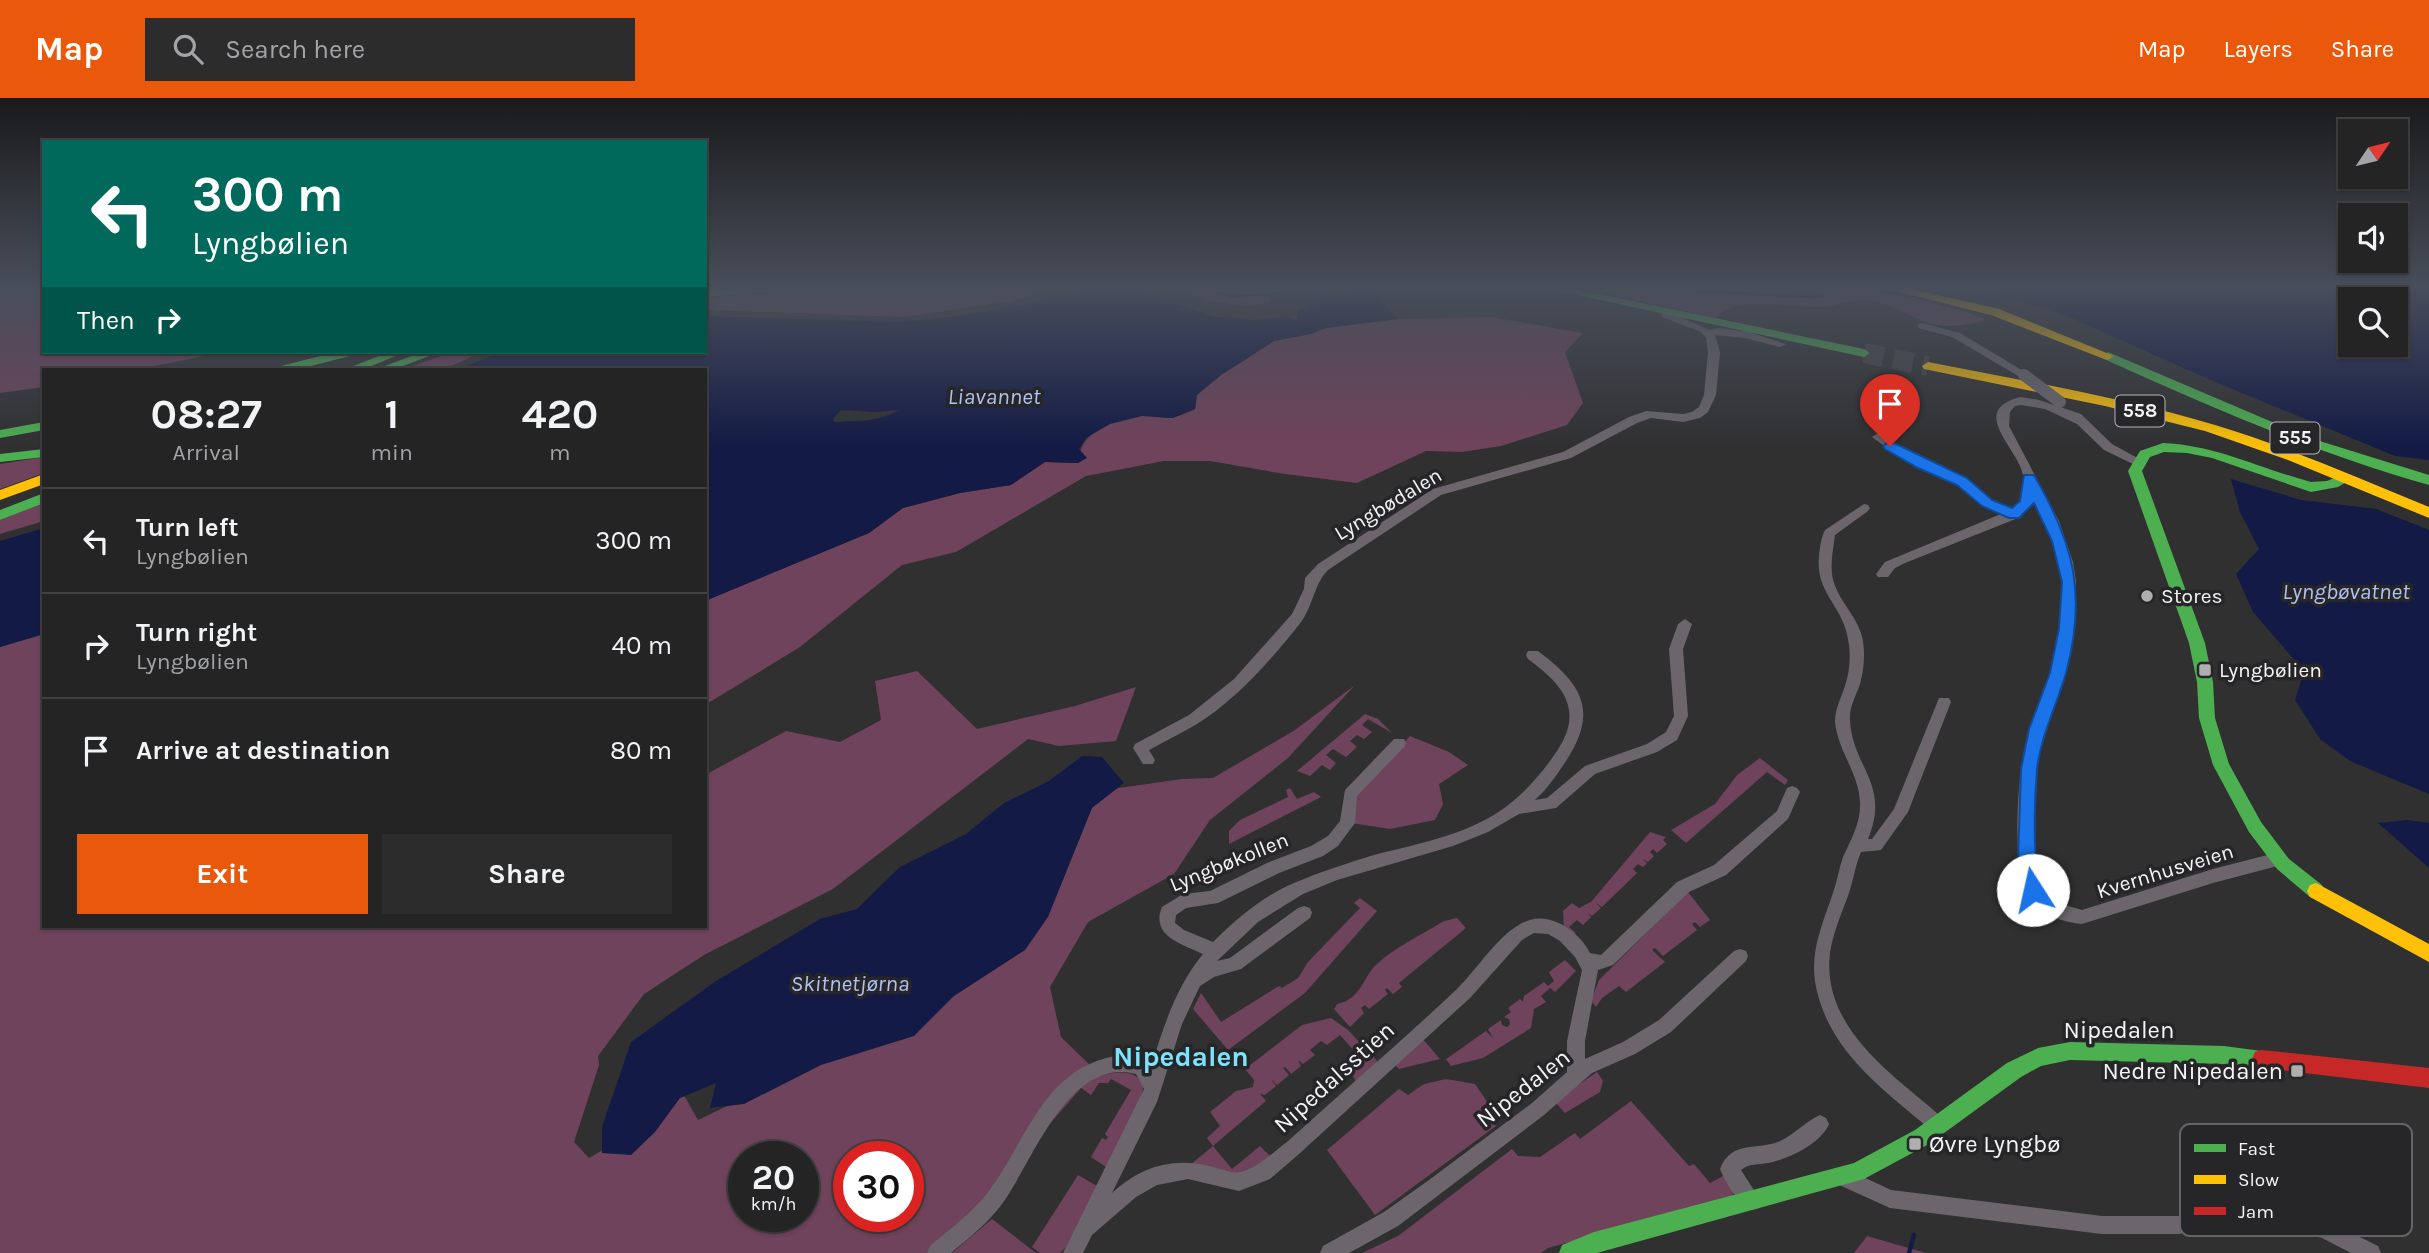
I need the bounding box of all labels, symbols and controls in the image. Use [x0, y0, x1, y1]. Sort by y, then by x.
search box [145, 18, 635, 81]
text: Map [35, 30, 103, 68]
icon: search [169, 30, 207, 68]
text: Search here [225, 34, 365, 65]
text: Map [2138, 35, 2186, 63]
text: Layers [2224, 35, 2293, 63]
text: Share [2331, 35, 2394, 63]
north arrow [2338, 119, 2408, 189]
map controls [2338, 119, 2408, 357]
text: 300 m [192, 166, 343, 223]
icon: left [77, 168, 168, 259]
button: sound [2338, 203, 2408, 273]
text: Lyngbølien [192, 225, 349, 262]
button: search [2338, 287, 2408, 357]
icon: right [149, 301, 187, 339]
text: Then [77, 305, 135, 336]
pin [1860, 374, 1920, 446]
water label: Liavannet [948, 383, 1042, 410]
icon: arrive [1871, 385, 1909, 423]
text: 08:27 [151, 389, 262, 439]
text: 1 [384, 389, 399, 439]
text: 420 [521, 389, 598, 439]
road number: 558 [2116, 396, 2164, 426]
road number: 555 [2270, 422, 2320, 454]
text: Arrival [173, 439, 240, 466]
text: min [371, 439, 413, 466]
text: m [549, 439, 571, 466]
street label: Lyngbødalen [1330, 463, 1446, 545]
text: Turn left [136, 512, 238, 543]
icon: left [77, 522, 115, 560]
text: 300 m [595, 525, 672, 556]
text: Lyngbølien [136, 543, 249, 570]
water label: Lyngbøvatnet [2282, 578, 2411, 605]
place label: Stores [2161, 584, 2222, 608]
marker: Stores [2139, 588, 2155, 604]
text: Turn right [136, 617, 257, 648]
icon: right [77, 627, 115, 665]
text: 40 m [612, 630, 672, 661]
text: Lyngbølien [136, 648, 249, 675]
place label: Lyngbølien [2219, 658, 2322, 682]
marker: Lyngbølien [2197, 662, 2213, 678]
icon: arrive [77, 732, 115, 770]
text: Arrive at destination [136, 735, 390, 766]
text: 80 m [610, 735, 672, 766]
street label: Lyngbøkollen [1166, 827, 1292, 897]
button: Exit [77, 834, 368, 914]
button: Share [382, 834, 672, 914]
street label: Kvernhusveien [2094, 839, 2236, 903]
position arrow [1996, 853, 2070, 927]
water label: Skitnetjørna [791, 970, 909, 997]
street label: Nipedalsstien [1268, 1016, 1400, 1138]
street label: Nipedalen [2064, 1016, 2174, 1044]
district label: Nipedalen [1113, 1040, 1249, 1073]
street label: Nipedalen [1471, 1043, 1575, 1133]
place label: Nedre Nipedalen [2102, 1057, 2283, 1085]
marker: Nedre Nipedalen [2289, 1063, 2305, 1079]
legend [2180, 1124, 2412, 1236]
place label: Øvre Lyngbø [1929, 1130, 2060, 1158]
marker: Øvre Lyngbø [1907, 1136, 1923, 1152]
text: Fast [2238, 1138, 2275, 1160]
speed limit sign: 30 [833, 1141, 924, 1232]
text: 20 [752, 1157, 795, 1198]
text: Slow [2238, 1169, 2279, 1191]
text: km/h [751, 1193, 796, 1215]
text: Jam [2238, 1201, 2274, 1223]

